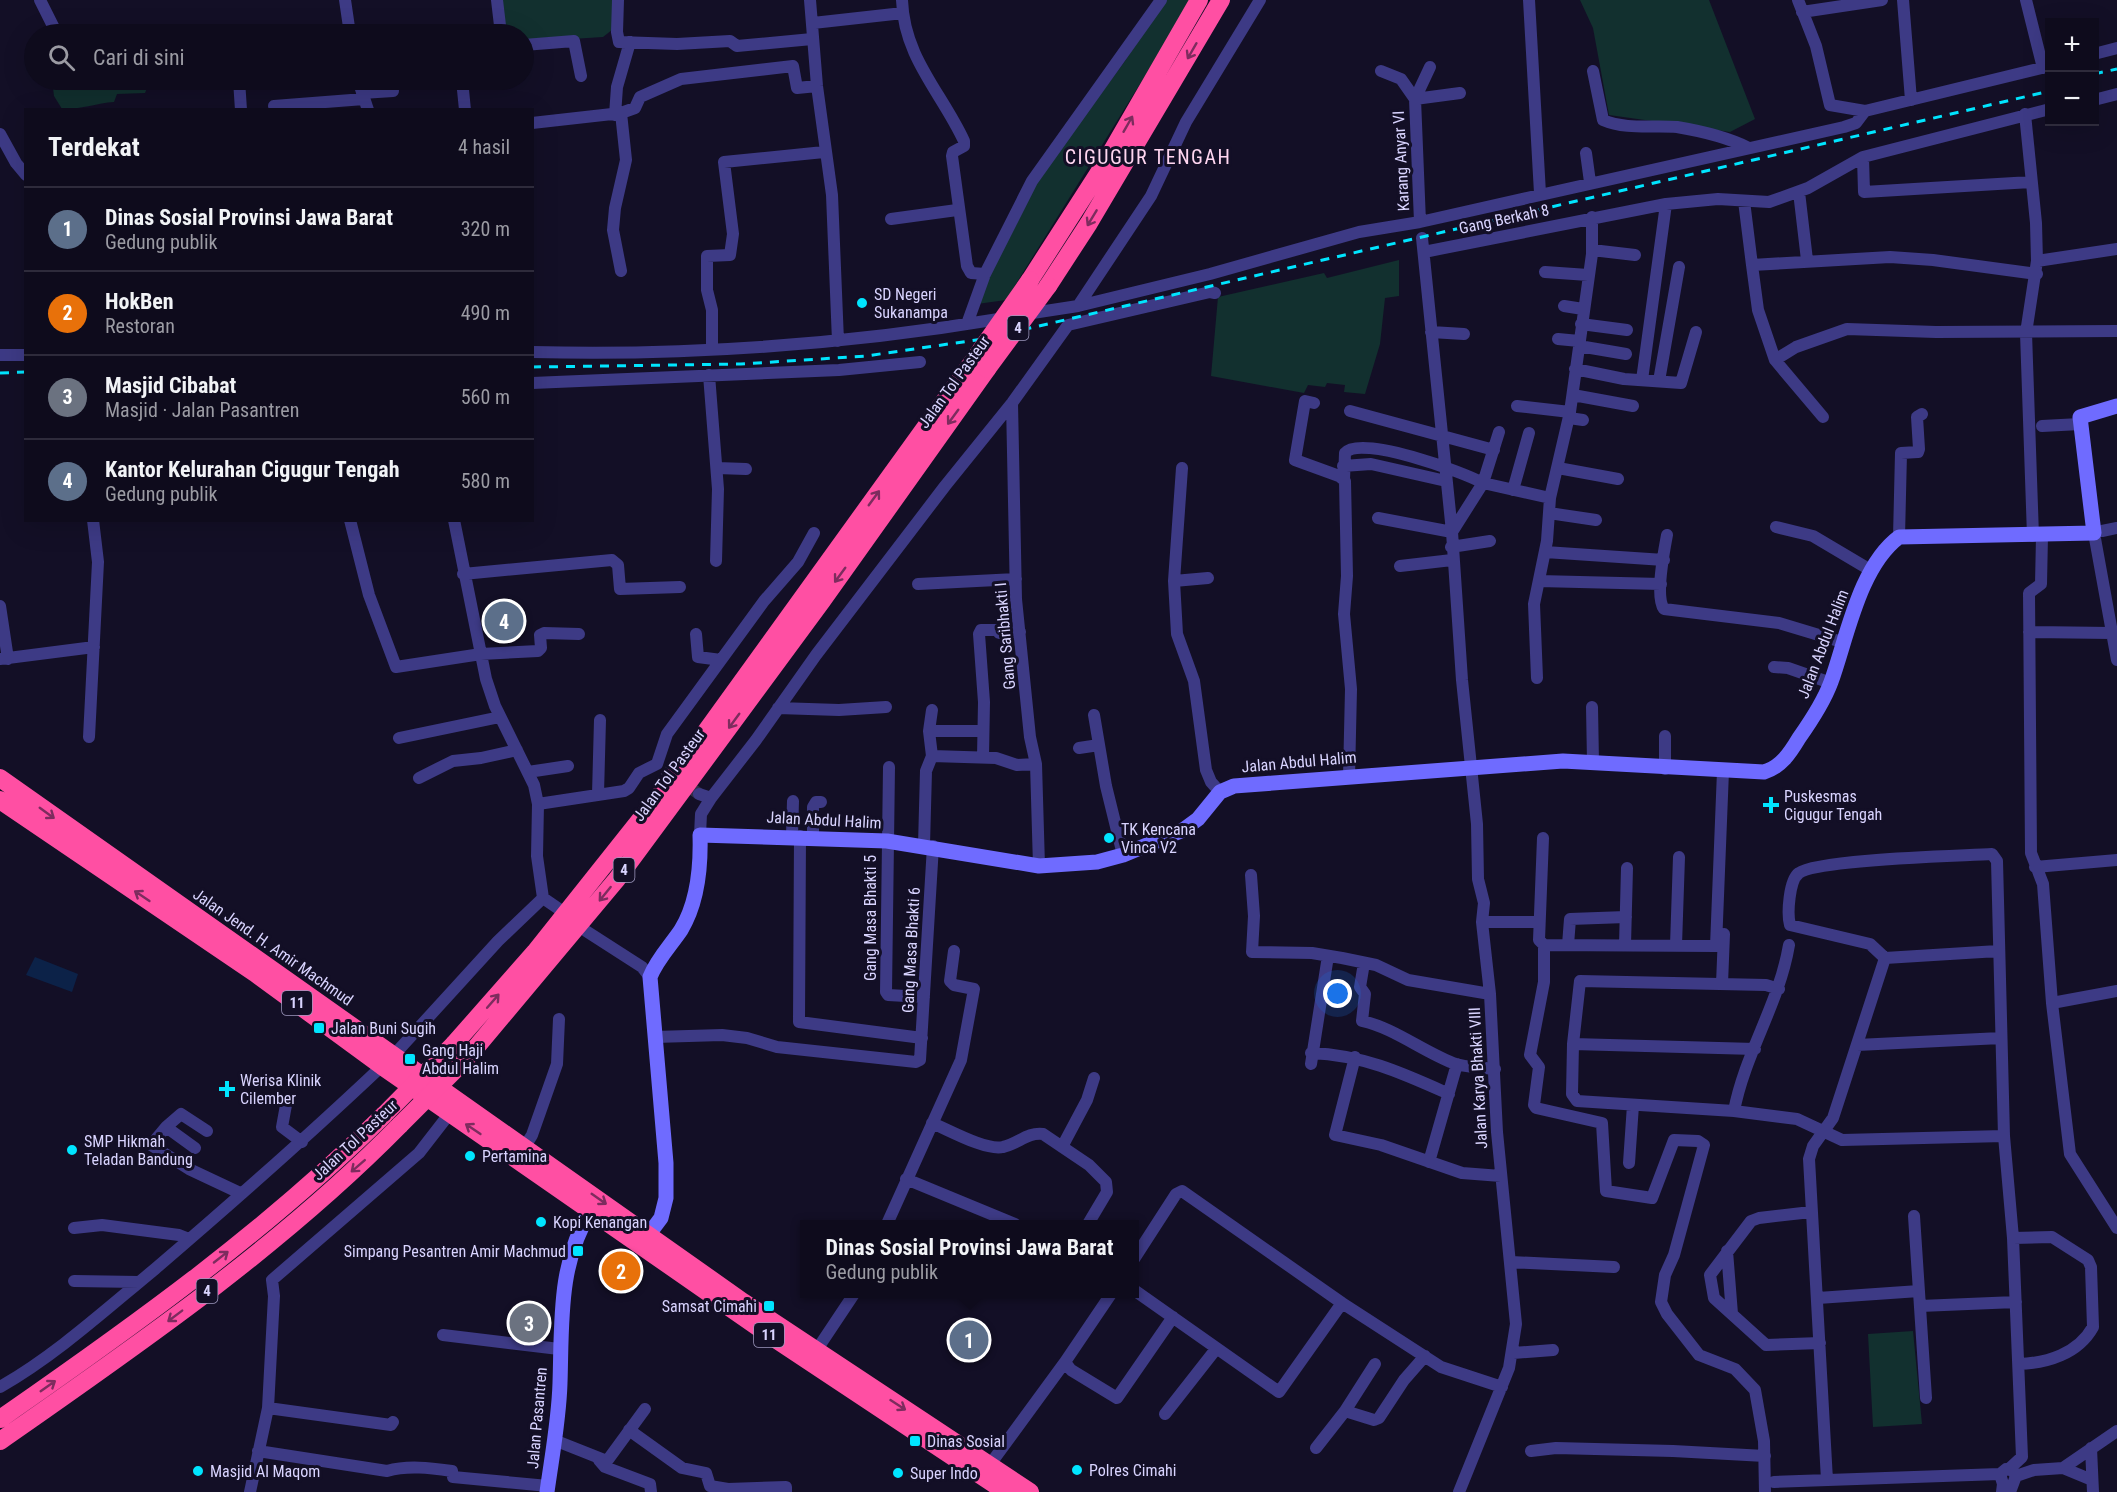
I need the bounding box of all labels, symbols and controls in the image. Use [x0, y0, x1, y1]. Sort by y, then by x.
map controls [2045, 18, 2099, 126]
button: + [2045, 18, 2099, 72]
search box [24, 24, 534, 90]
icon: search [45, 41, 78, 74]
one-way arrow [1185, 42, 1197, 59]
text: Cari di sini [93, 45, 185, 70]
button: − [2045, 72, 2099, 126]
street label: Karang Anyar VI [1389, 110, 1413, 212]
one-way arrow [1122, 116, 1134, 133]
text: Terdekat [48, 132, 140, 162]
text: 4 hasil [458, 135, 510, 159]
district label: CIGUGUR TENGAH [1065, 145, 1231, 169]
street label: Gang Berkah 8 [1457, 200, 1551, 238]
text: Dinas Sosial Provinsi Jawa Barat [105, 205, 393, 230]
one-way arrow [1085, 209, 1097, 226]
text: 1 [62, 217, 73, 241]
text: 320 m [461, 217, 510, 241]
text: Gedung publik [105, 230, 218, 254]
place label: SD Negeri Sukanampa [874, 285, 948, 322]
text: HokBen [105, 289, 174, 314]
marker: SD Negeri Sukanampa [855, 296, 869, 310]
text: 2 [62, 301, 73, 325]
text: 490 m [461, 301, 510, 325]
text: Restoran [105, 314, 175, 338]
road number: 4 [1008, 316, 1028, 340]
street label: Jalan Tol Pasteur [914, 332, 994, 432]
text: Masjid Cibabat [105, 373, 236, 398]
text: 3 [62, 385, 73, 409]
text: 560 m [461, 385, 510, 409]
text: Masjid · Jalan Pasantren [105, 398, 299, 422]
one-way arrow [947, 408, 960, 424]
text: Kantor Kelurahan Cigugur Tengah [105, 457, 399, 482]
text: 4 [62, 469, 73, 493]
text: 580 m [461, 469, 510, 493]
text: Gedung publik [105, 482, 218, 506]
one-way arrow [868, 491, 880, 507]
one-way arrow [834, 567, 846, 583]
street label: Gang Saribhakti I [991, 582, 1019, 690]
street label: Jalan Abdul Halim [1793, 587, 1853, 701]
pin: 4 [484, 598, 524, 644]
one-way arrow [727, 713, 740, 729]
street label: Jalan Tol Pasteur [629, 725, 709, 825]
street label: Jalan Abdul Halim [1241, 748, 1357, 776]
place label: Puskesmas Cigugur Tengah [1784, 787, 1882, 824]
marker: Puskesmas Cigugur Tengah [1762, 796, 1780, 814]
one-way arrow [39, 807, 55, 819]
street label: Jalan Abdul Halim [766, 807, 882, 833]
place label: TK Kencana Vinca V2 [1121, 820, 1196, 857]
marker: TK Kencana Vinca V2 [1102, 831, 1116, 845]
street label: Gang Masa Bhakti 5 [861, 855, 880, 981]
road number: 4 [614, 858, 634, 882]
street label: Jalan Jend. H. Amir Machmud [189, 884, 357, 1010]
one-way arrow [598, 886, 611, 902]
street label: Gang Masa Bhakti 6 [898, 886, 924, 1013]
one-way arrow [135, 890, 151, 902]
your location [1323, 979, 1352, 1008]
road number: 11 [282, 991, 312, 1015]
one-way arrow [486, 994, 500, 1009]
street label: Jalan Karya Bhakti VIII [1465, 1007, 1491, 1149]
place label: Jalan Buni Sugih [331, 1019, 436, 1038]
marker: Jalan Buni Sugih [312, 1021, 326, 1035]
place label: Gang Haji Abdul Halim [422, 1041, 499, 1078]
marker: Gang Haji Abdul Halim [403, 1052, 417, 1066]
place label: Werisa Klinik Cilember [240, 1071, 322, 1108]
marker: Werisa Klinik Cilember [218, 1080, 236, 1098]
street label: Jalan Tol Pasteur [309, 1096, 402, 1184]
one-way arrow [466, 1123, 482, 1135]
place label: SMP Hikmah Teladan Bandung [84, 1132, 193, 1169]
marker: SMP Hikmah Teladan Bandung [65, 1143, 79, 1157]
place label: Pertamina [482, 1147, 547, 1166]
marker: Pertamina [463, 1149, 477, 1163]
one-way arrow [351, 1159, 366, 1173]
one-way arrow [591, 1193, 607, 1205]
place label: Kopi Kenangan [553, 1213, 647, 1232]
marker: Kopi Kenangan [534, 1215, 548, 1229]
popup [800, 1220, 1139, 1298]
text: Dinas Sosial Provinsi Jawa Barat [826, 1235, 1113, 1260]
place label: Simpang Pesantren Amir Machmud [344, 1242, 566, 1261]
marker: Simpang Pesantren Amir Machmud [571, 1244, 585, 1258]
pin: 2 [602, 1248, 640, 1294]
one-way arrow [213, 1251, 229, 1263]
text: Gedung publik [826, 1260, 938, 1284]
road number: 4 [196, 1279, 218, 1303]
place label: Samsat Cimahi [662, 1297, 757, 1316]
marker: Samsat Cimahi [762, 1299, 776, 1313]
pin: 3 [510, 1300, 548, 1346]
one-way arrow [167, 1309, 183, 1322]
pin: 1 [950, 1318, 988, 1362]
road number: 11 [754, 1323, 784, 1347]
street label: Jalan Pasantren [523, 1366, 551, 1470]
one-way arrow [39, 1380, 56, 1392]
one-way arrow [889, 1400, 906, 1412]
place label: Dinas Sosial [927, 1432, 1005, 1451]
marker: Dinas Sosial [908, 1434, 922, 1448]
place label: Polres Cimahi [1089, 1461, 1177, 1480]
place label: Masjid Al Maqom [210, 1462, 320, 1481]
marker: Polres Cimahi [1070, 1463, 1084, 1477]
marker: Masjid Al Maqom [191, 1464, 205, 1478]
place label: Super Indo [910, 1464, 978, 1483]
marker: Super Indo [891, 1466, 905, 1480]

